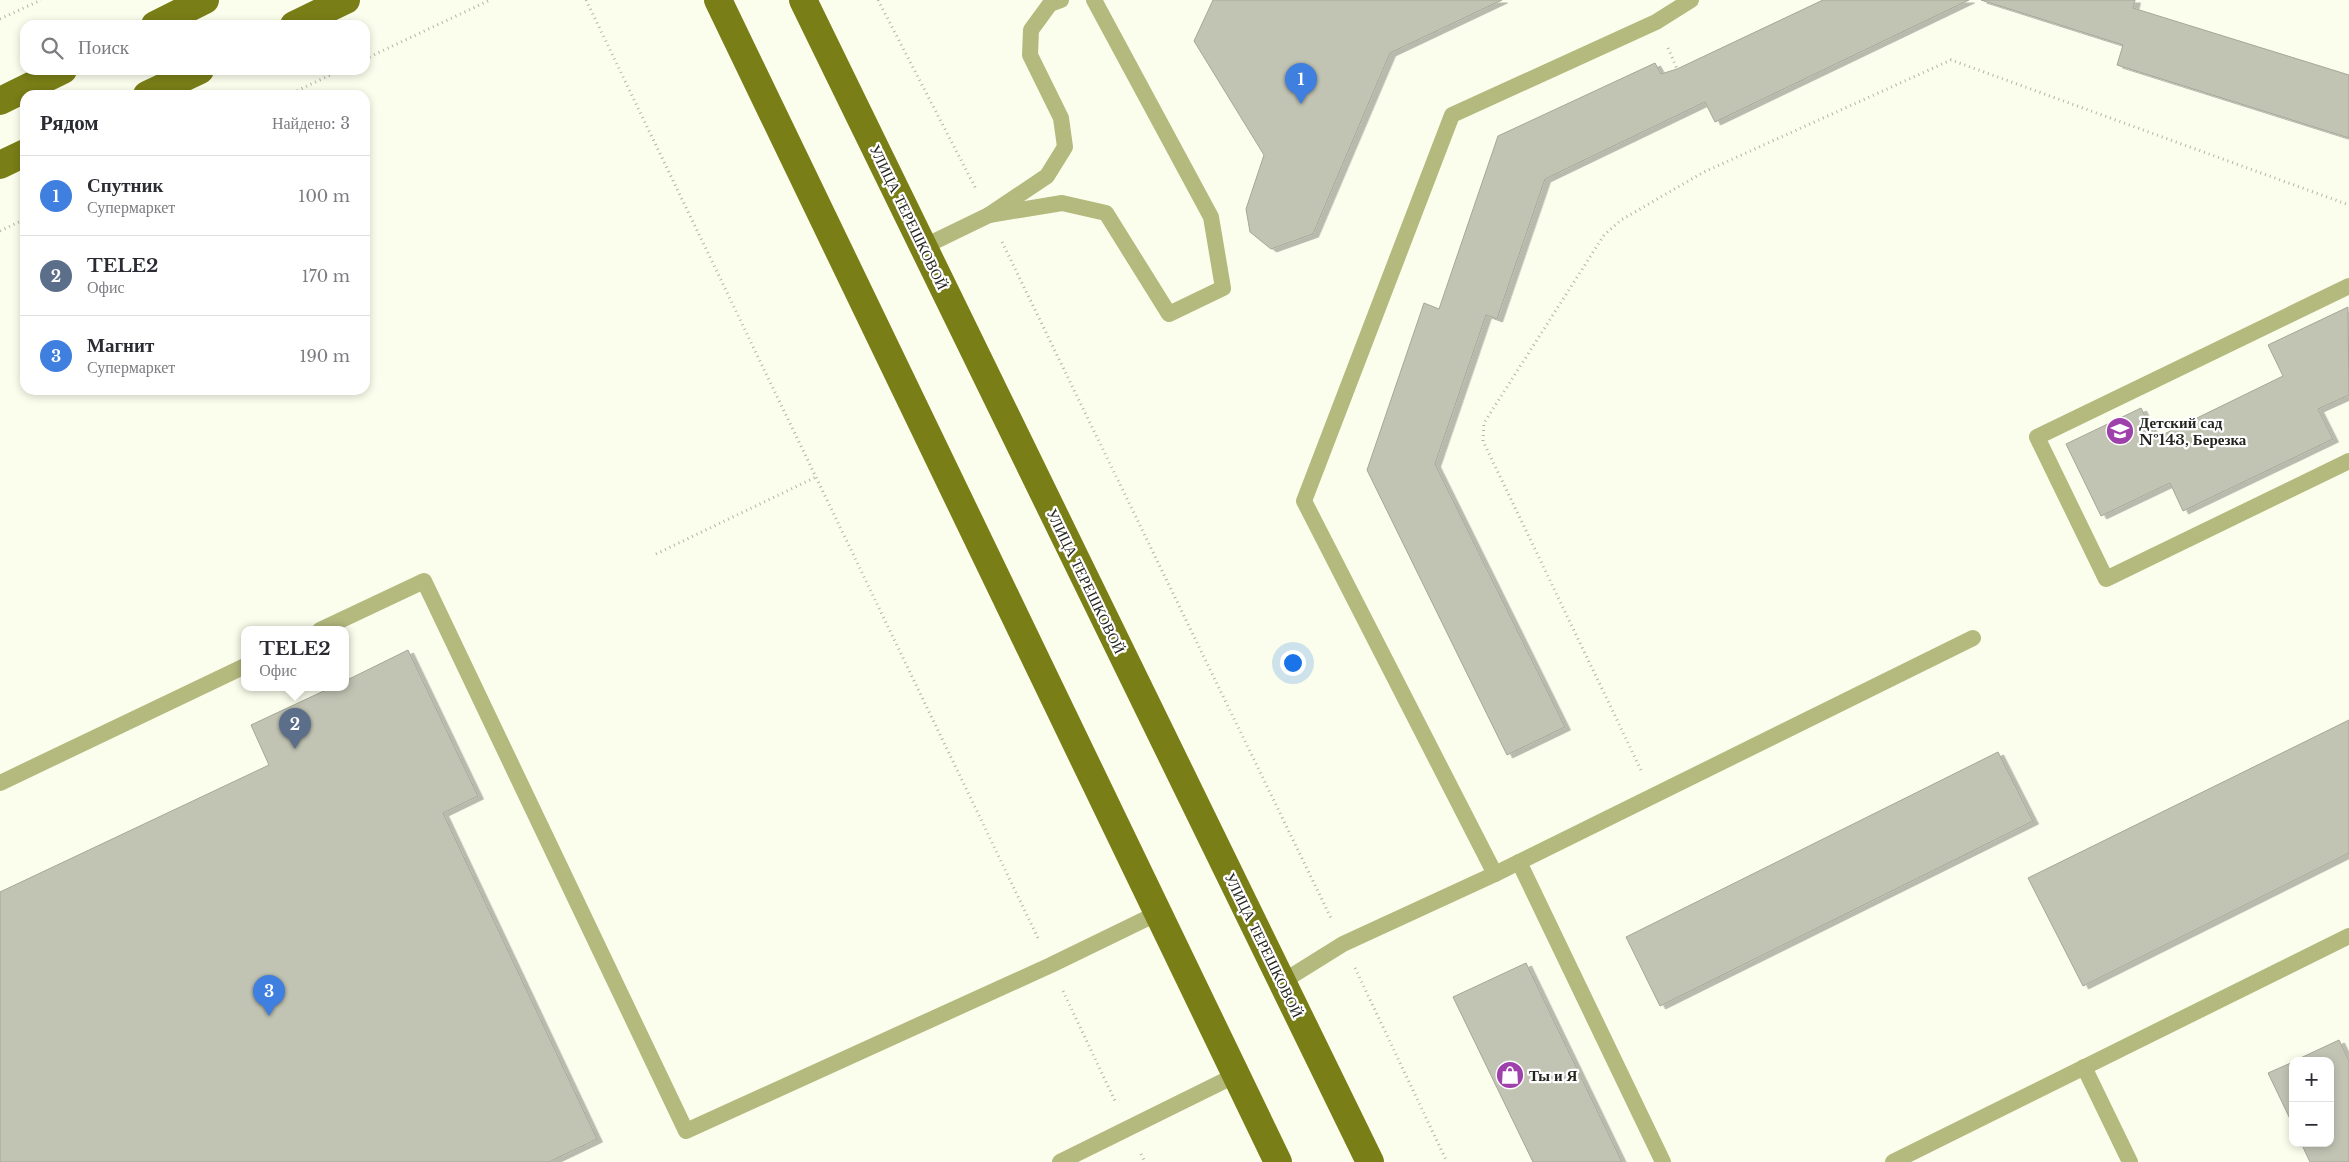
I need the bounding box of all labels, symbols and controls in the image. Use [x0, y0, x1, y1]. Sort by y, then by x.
search box [20, 20, 370, 75]
icon: search [38, 34, 66, 62]
text: Поиск [78, 36, 129, 59]
pin: 1 [1285, 63, 1317, 104]
text: Рядом [40, 110, 99, 136]
text: Найдено: 3 [272, 113, 350, 133]
street label: УЛИЦА ТЕРЕШКОВОЙ [866, 141, 952, 293]
text: Спутник [87, 174, 163, 197]
text: 1 [53, 186, 59, 206]
text: 100 m [298, 186, 350, 206]
text: Супермаркет [87, 197, 175, 217]
text: TELE2 [87, 254, 158, 277]
text: 2 [51, 266, 61, 286]
text: 170 m [302, 266, 350, 286]
text: Офис [87, 277, 125, 297]
text: Магнит [87, 334, 154, 357]
text: 3 [51, 346, 61, 366]
text: 190 m [299, 346, 350, 366]
text: Супермаркет [87, 357, 175, 377]
place label: Детский сад №143, Березка [2139, 413, 2247, 449]
school or university icon: Детский сад №143, Березка [2105, 416, 2135, 446]
street label: УЛИЦА ТЕРЕШКОВОЙ [1043, 505, 1129, 657]
popup [241, 626, 349, 691]
text: TELE2 [259, 637, 331, 660]
your location [1280, 650, 1306, 676]
text: Офис [259, 660, 297, 680]
pin: 2 [279, 708, 311, 749]
street label: УЛИЦА ТЕРЕШКОВОЙ [1221, 869, 1307, 1021]
pin: 3 [253, 975, 285, 1016]
map controls [2289, 1057, 2334, 1147]
button: + [2289, 1057, 2334, 1102]
shop icon: Ты и Я [1495, 1060, 1525, 1090]
place label: Ты и Я [1529, 1066, 1578, 1085]
button: − [2289, 1102, 2334, 1147]

